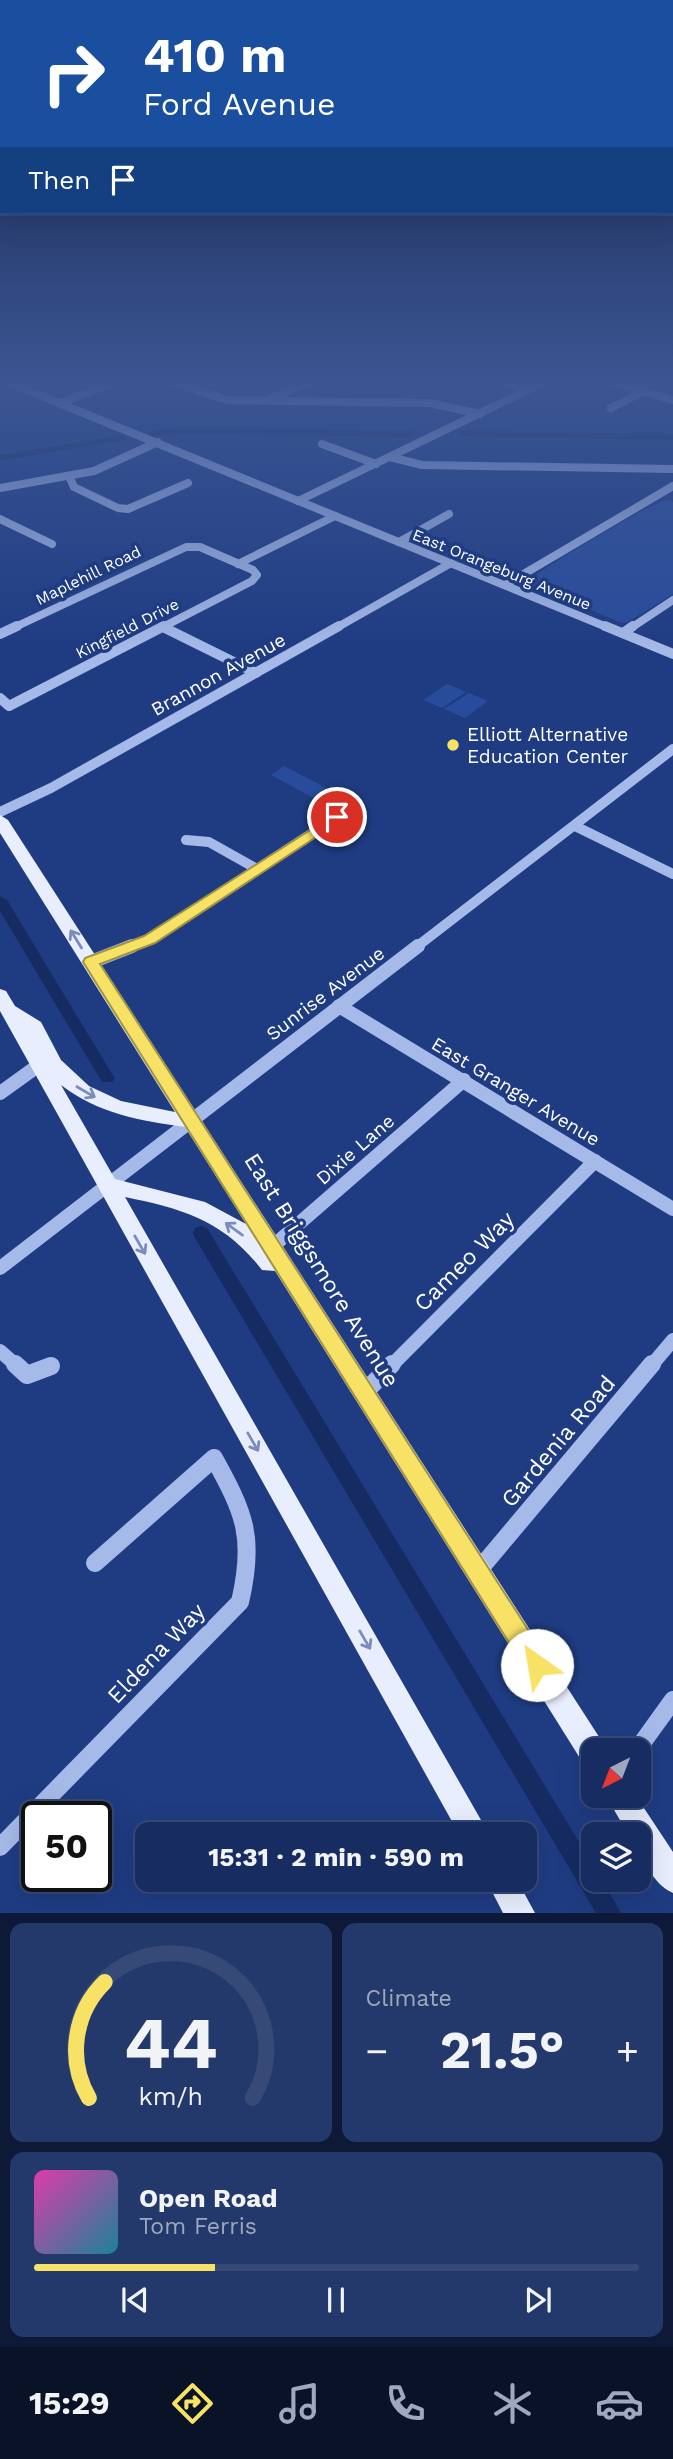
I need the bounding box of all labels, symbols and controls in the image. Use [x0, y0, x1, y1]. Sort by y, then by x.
text: 410 m [143, 26, 286, 84]
icon: right [28, 28, 119, 119]
text: Ford Avenue [143, 85, 335, 123]
icon: arrive [104, 161, 142, 199]
text: Then [28, 165, 90, 195]
street label: East Orangeburg Avenue [410, 525, 594, 614]
street label: Maplehill Road [33, 542, 144, 609]
street label: Kingfield Drive [73, 594, 182, 663]
street label: Brannon Avenue [147, 628, 290, 721]
place label: Elliott Alternative Education Center [467, 723, 629, 768]
marker: Elliott Alternative Education Center [445, 737, 461, 753]
pin [307, 787, 367, 847]
icon: arrive [318, 798, 356, 836]
one-way arrow [69, 930, 84, 949]
street label: Sunrise Avenue [262, 941, 389, 1045]
street label: East Granger Avenue [427, 1032, 604, 1151]
one-way arrow [75, 1086, 95, 1100]
street label: Dixie Lane [312, 1109, 399, 1190]
street label: East Briggsmore Avenue [238, 1148, 405, 1392]
street label: Cameo Way [409, 1206, 520, 1317]
one-way arrow [225, 1222, 244, 1236]
one-way arrow [133, 1234, 147, 1254]
street label: Gardenia Road [496, 1370, 621, 1513]
one-way arrow [246, 1432, 260, 1452]
street label: Eldena Way [102, 1598, 211, 1709]
position arrow [500, 1628, 574, 1702]
one-way arrow [359, 1629, 372, 1650]
north arrow [581, 1738, 651, 1808]
map controls [581, 1738, 651, 1892]
speed limit sign: 50 [21, 1801, 112, 1892]
button: layers [581, 1822, 651, 1892]
text: 15:31 · 2 min · 590 m [208, 1842, 464, 1872]
text: Climate [366, 1985, 452, 2012]
text: 44 [124, 2001, 218, 2087]
text: 21.5° [440, 2020, 565, 2081]
text: − [366, 2029, 388, 2073]
text: + [616, 2029, 639, 2073]
text: km/h [139, 2082, 203, 2111]
text: Open Road [139, 2183, 277, 2213]
text: Tom Ferris [139, 2213, 257, 2240]
icon: previous [116, 2281, 154, 2319]
icon: pause [317, 2281, 355, 2319]
icon: next [519, 2281, 557, 2319]
icon: directions [168, 2379, 217, 2428]
icon: music [275, 2379, 324, 2428]
icon: phone [381, 2379, 430, 2428]
icon: climate [488, 2379, 537, 2428]
icon: car [595, 2379, 644, 2428]
text: 15:29 [29, 2384, 110, 2422]

